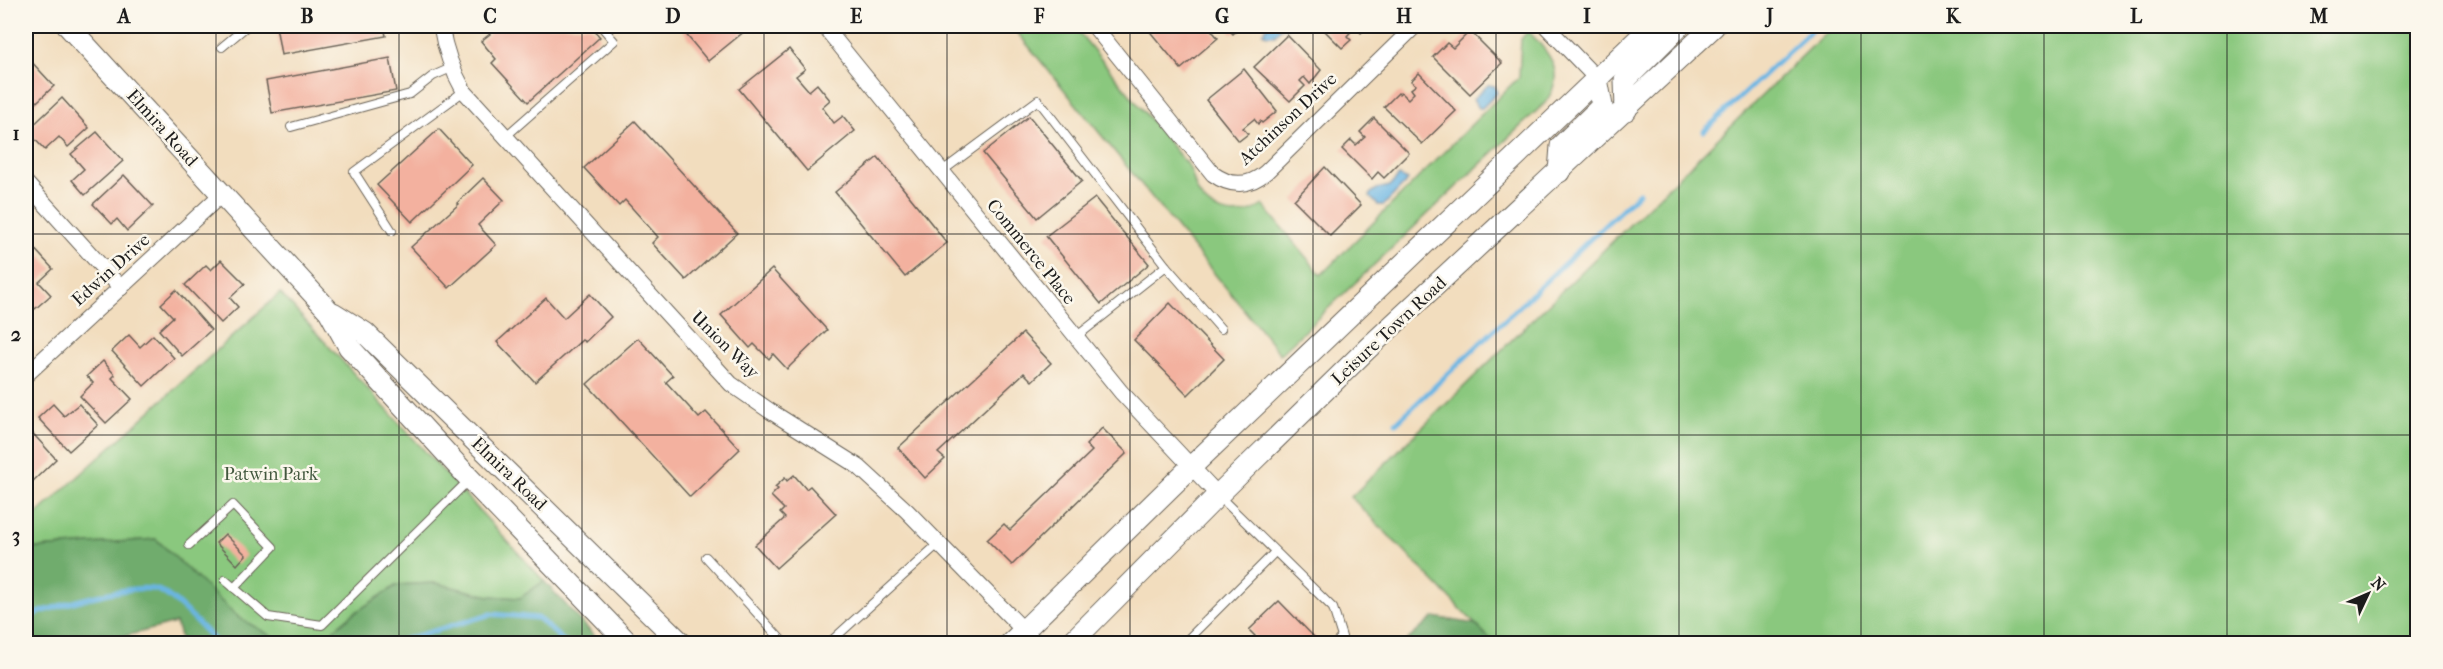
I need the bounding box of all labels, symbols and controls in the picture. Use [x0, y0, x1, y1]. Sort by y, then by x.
text: A [116, 5, 132, 28]
text: B [300, 5, 314, 28]
text: C [483, 5, 497, 28]
text: D [665, 5, 681, 28]
text: E [850, 5, 862, 28]
text: F [1033, 5, 1045, 28]
text: G [1215, 5, 1229, 28]
text: H [1396, 5, 1412, 28]
text: I [1583, 5, 1591, 28]
text: J [1764, 5, 1774, 28]
text: K [1946, 5, 1962, 28]
text: L [2130, 5, 2143, 28]
text: M [2309, 5, 2329, 28]
street label: Atchinson Drive [1234, 68, 1341, 170]
street label: Elmira Road [122, 85, 202, 171]
text: 1 [12, 122, 20, 145]
street label: Commerce Place [982, 195, 1080, 309]
street label: Edwin Drive [68, 229, 154, 310]
street label: Leisure Town Road [1327, 272, 1451, 390]
street label: Union Way [687, 307, 764, 384]
text: 2 [11, 323, 21, 346]
street label: Elmira Road [467, 433, 551, 515]
park label: Patwin Park [224, 464, 319, 485]
text: 3 [12, 524, 20, 547]
north arrow [2338, 564, 2398, 624]
text: N [2367, 573, 2390, 596]

